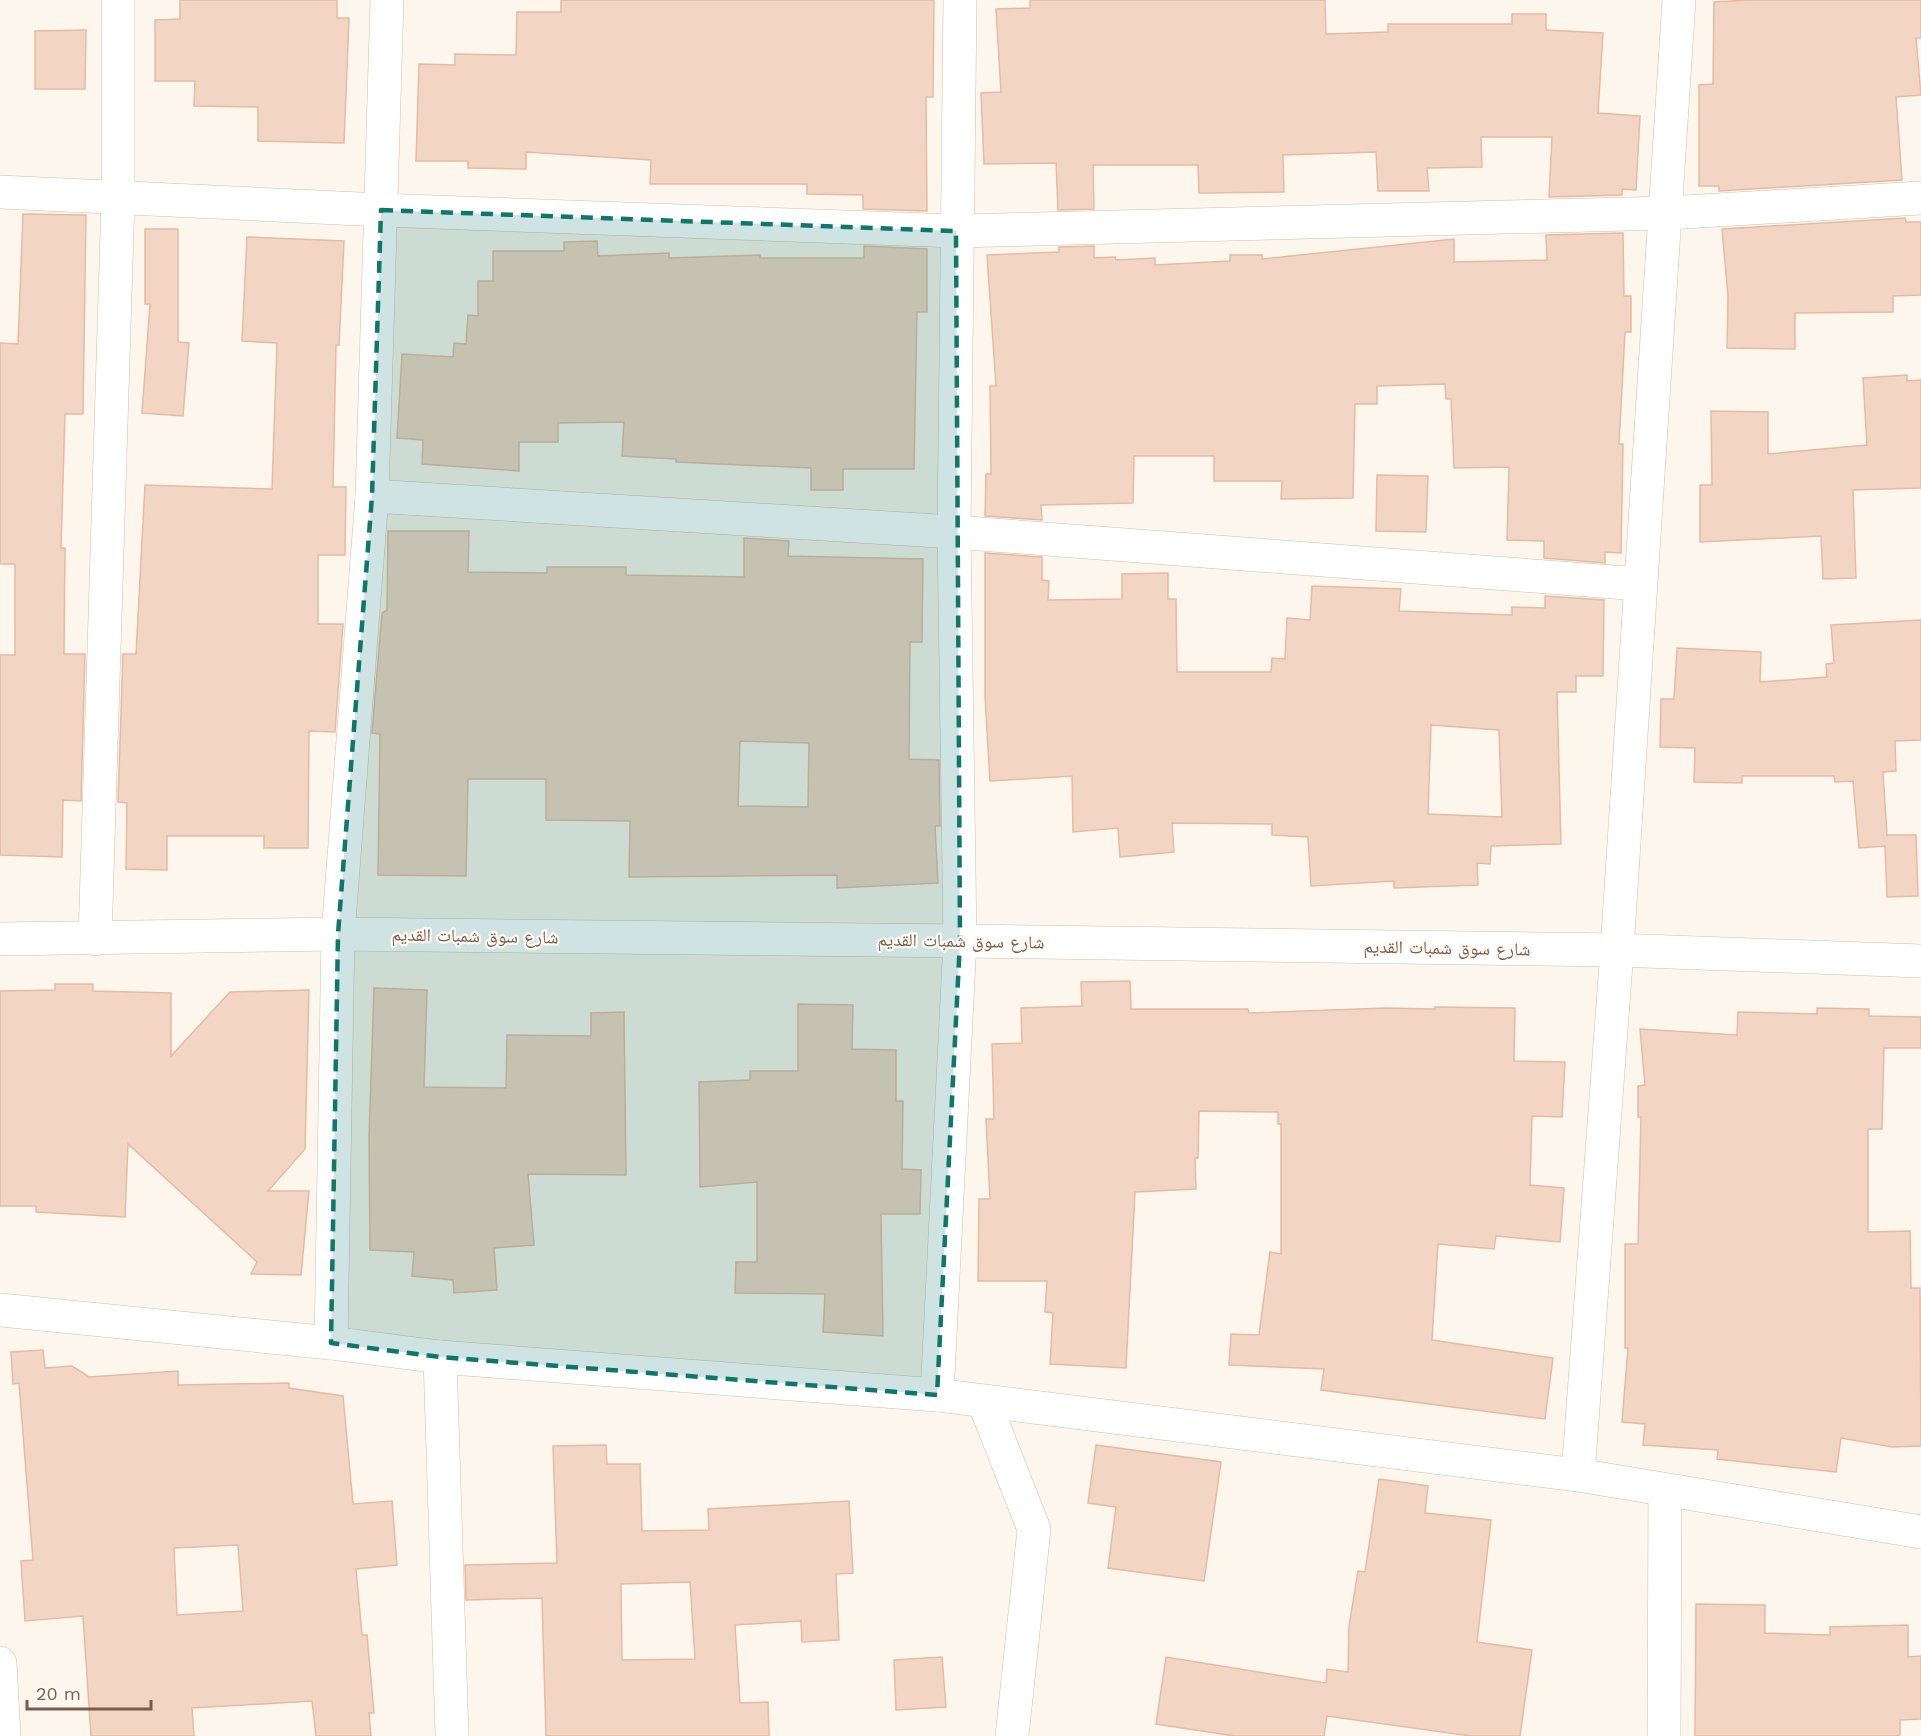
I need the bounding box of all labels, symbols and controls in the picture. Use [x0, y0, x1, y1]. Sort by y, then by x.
street label: شارع سوق شمبات القديم [391, 924, 559, 949]
street label: شارع سوق شمبات القديم [877, 929, 1045, 954]
street label: شارع سوق شمبات القديم [1363, 936, 1531, 961]
scale bar [27, 1673, 152, 1711]
text: 20 m [36, 1683, 81, 1704]

